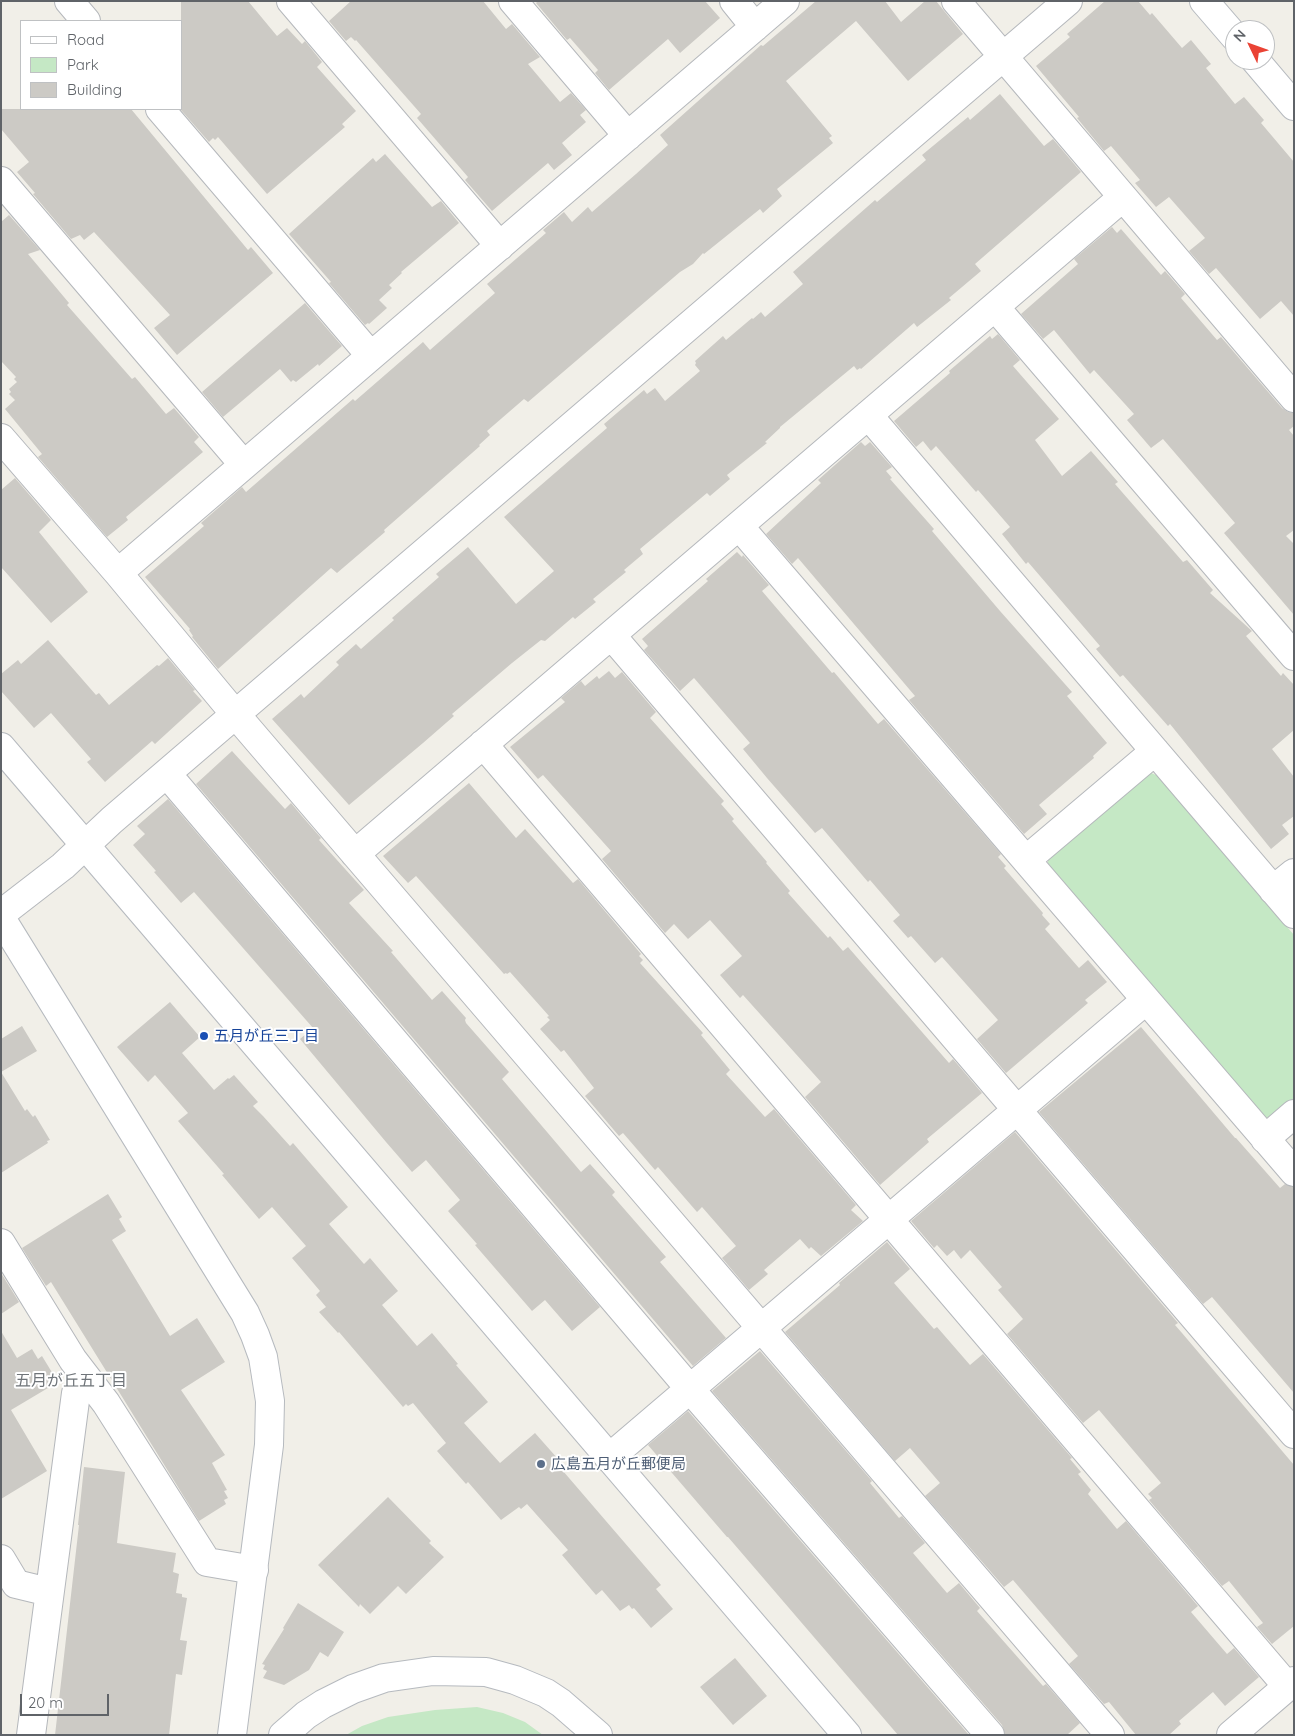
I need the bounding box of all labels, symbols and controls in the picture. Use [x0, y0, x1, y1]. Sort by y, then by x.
legend [20, 20, 182, 110]
north arrow [1225, 20, 1275, 70]
text: N [1229, 26, 1250, 45]
text: Road [67, 30, 104, 49]
text: Park [67, 55, 99, 74]
text: Building [67, 80, 122, 99]
place label: 五月が丘三丁目 [214, 1027, 319, 1045]
marker: 五月が丘三丁目 [198, 1030, 210, 1042]
district label: 五月が丘五丁目 [15, 1371, 127, 1391]
place label: 広島五月が丘郵便局 [551, 1455, 686, 1473]
marker: 広島五月が丘郵便局 [535, 1458, 547, 1470]
scale bar [22, 1684, 111, 1716]
text: 20 m [28, 1693, 63, 1712]

